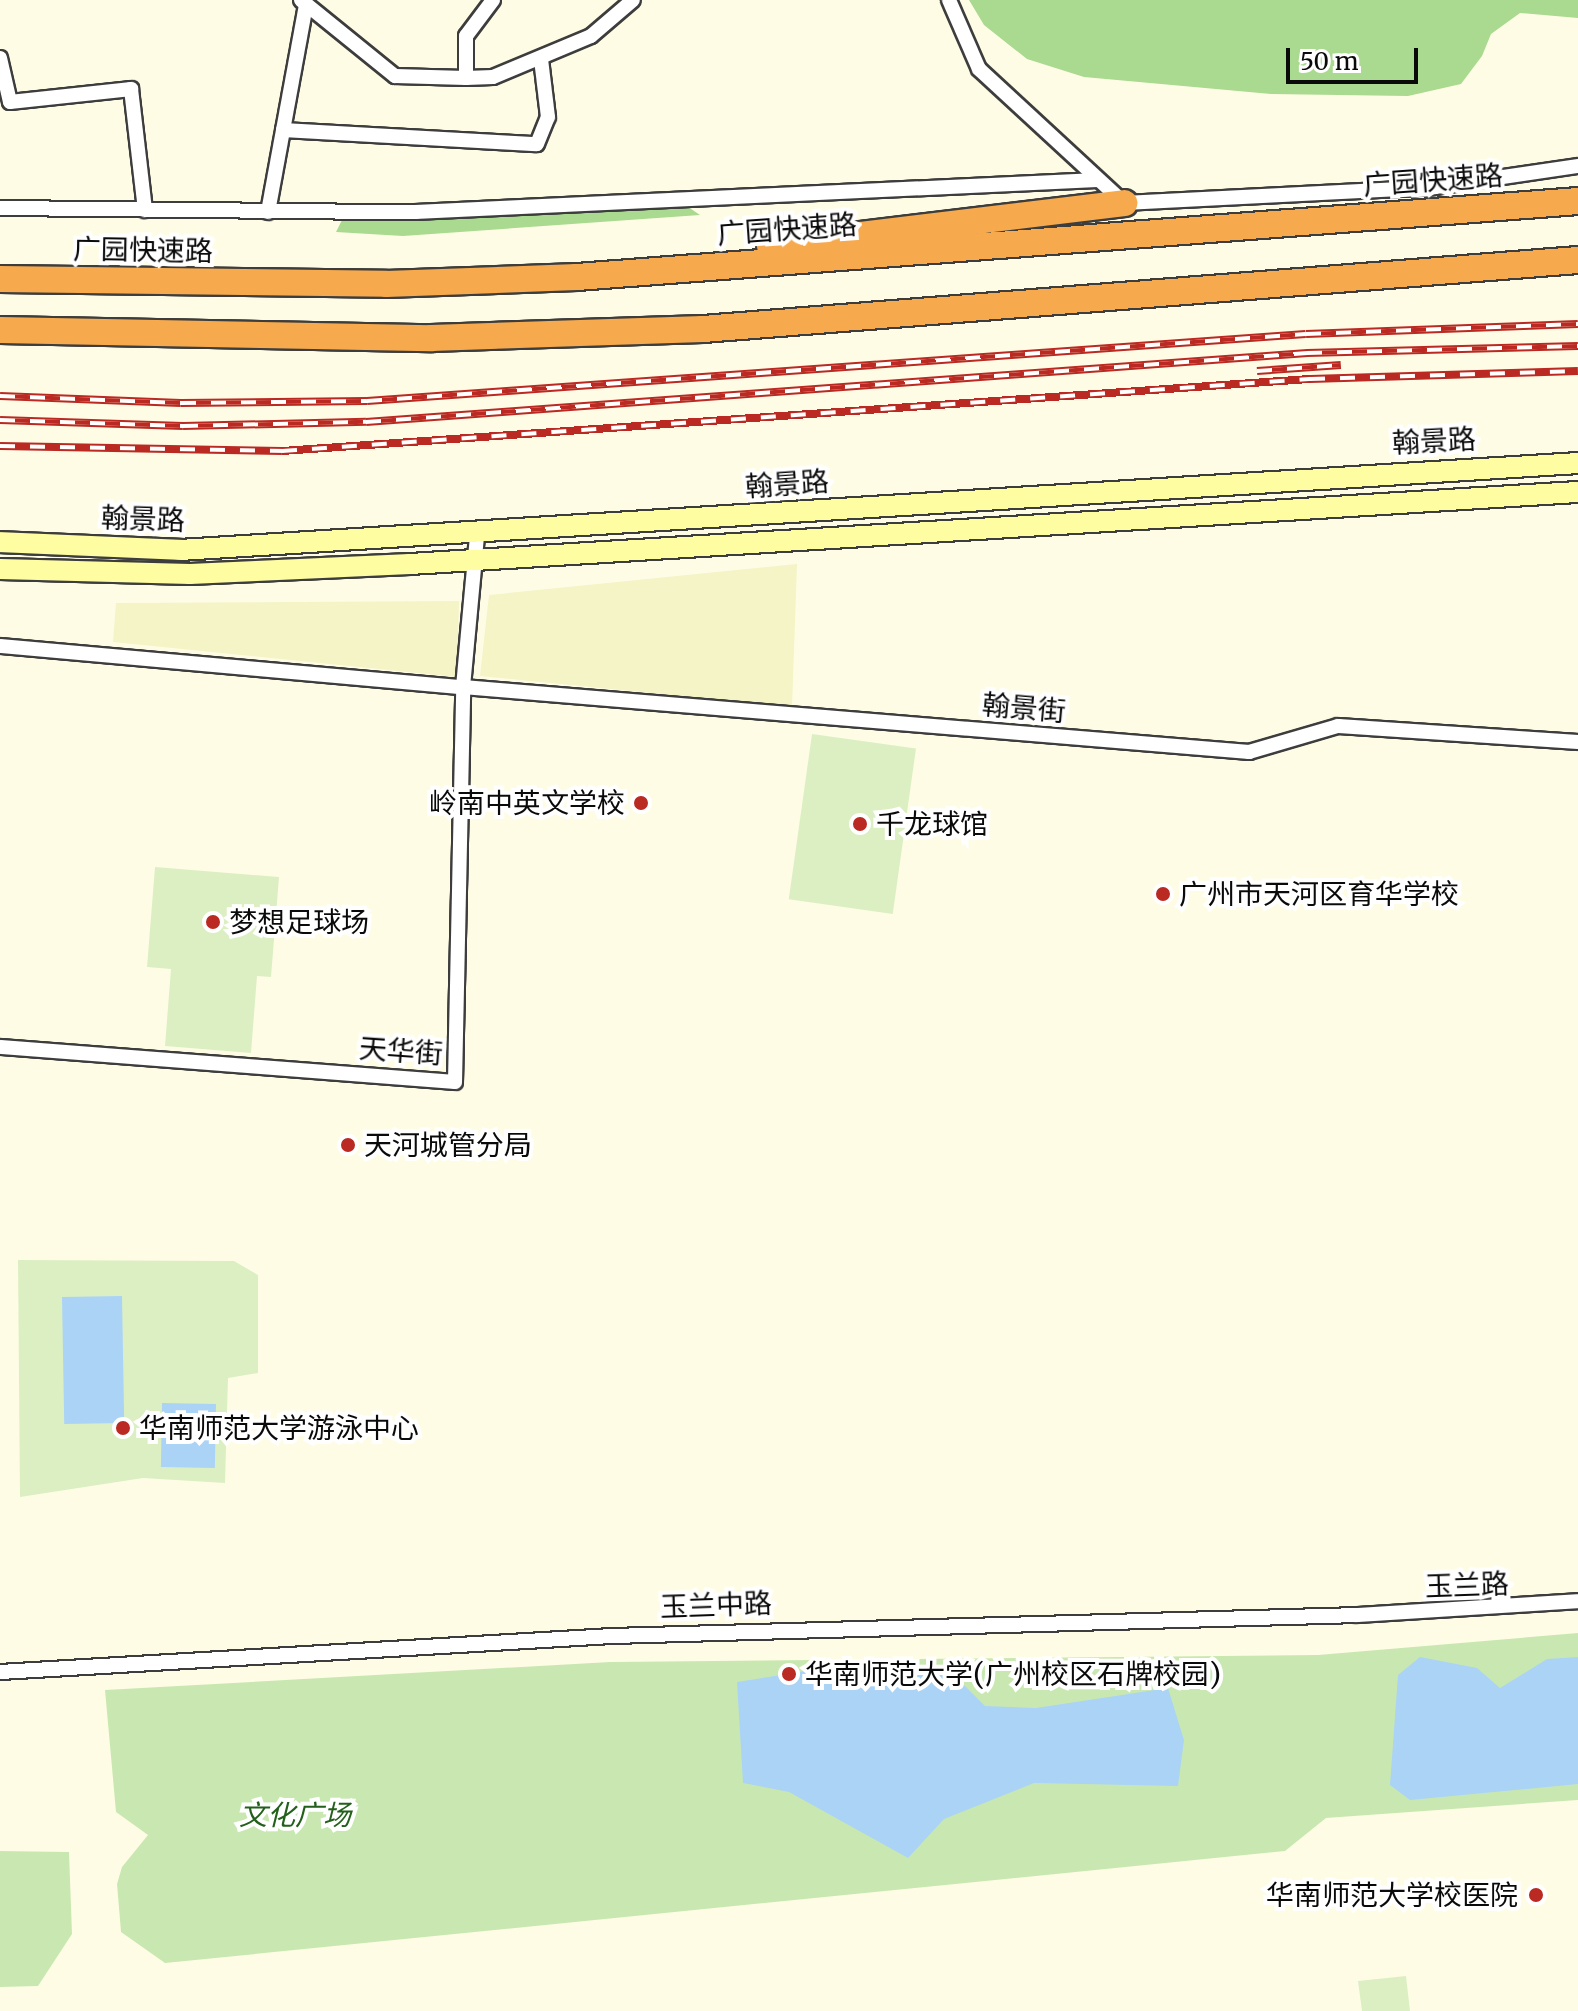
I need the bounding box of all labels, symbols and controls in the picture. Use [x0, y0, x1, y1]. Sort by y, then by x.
scale bar [1290, 32, 1422, 82]
text: 50 m [1300, 46, 1359, 77]
street label: 广园快速路 [1362, 158, 1504, 202]
street label: 广园快速路 [716, 207, 858, 251]
street label: 广园快速路 [73, 232, 213, 268]
street label: 翰景路 [1391, 422, 1477, 460]
street label: 翰景路 [744, 464, 830, 504]
street label: 翰景路 [100, 501, 186, 537]
street label: 翰景街 [981, 688, 1067, 728]
place label: 岭南中英文学校 [429, 786, 625, 820]
marker: 岭南中英文学校 [632, 794, 650, 812]
place label: 千龙球馆 [876, 807, 988, 841]
marker: 千龙球馆 [851, 815, 869, 833]
place label: 广州市天河区育华学校 [1179, 877, 1459, 911]
marker: 广州市天河区育华学校 [1154, 885, 1172, 903]
place label: 梦想足球场 [229, 905, 369, 939]
marker: 梦想足球场 [204, 913, 222, 931]
street label: 天华街 [358, 1031, 444, 1071]
place label: 天河城管分局 [364, 1128, 532, 1162]
marker: 天河城管分局 [339, 1136, 357, 1154]
place label: 华南师范大学游泳中心 [139, 1411, 419, 1445]
marker: 华南师范大学游泳中心 [114, 1419, 132, 1437]
street label: 玉兰路 [1424, 1567, 1510, 1603]
street label: 玉兰中路 [659, 1586, 773, 1624]
place label: 华南师范大学(广州校区石牌校园) [805, 1657, 1221, 1691]
marker: 华南师范大学(广州校区石牌校园) [780, 1665, 798, 1683]
park label: 文化广场 [239, 1798, 351, 1832]
place label: 华南师范大学校医院 [1266, 1878, 1518, 1912]
marker: 华南师范大学校医院 [1525, 1884, 1547, 1906]

